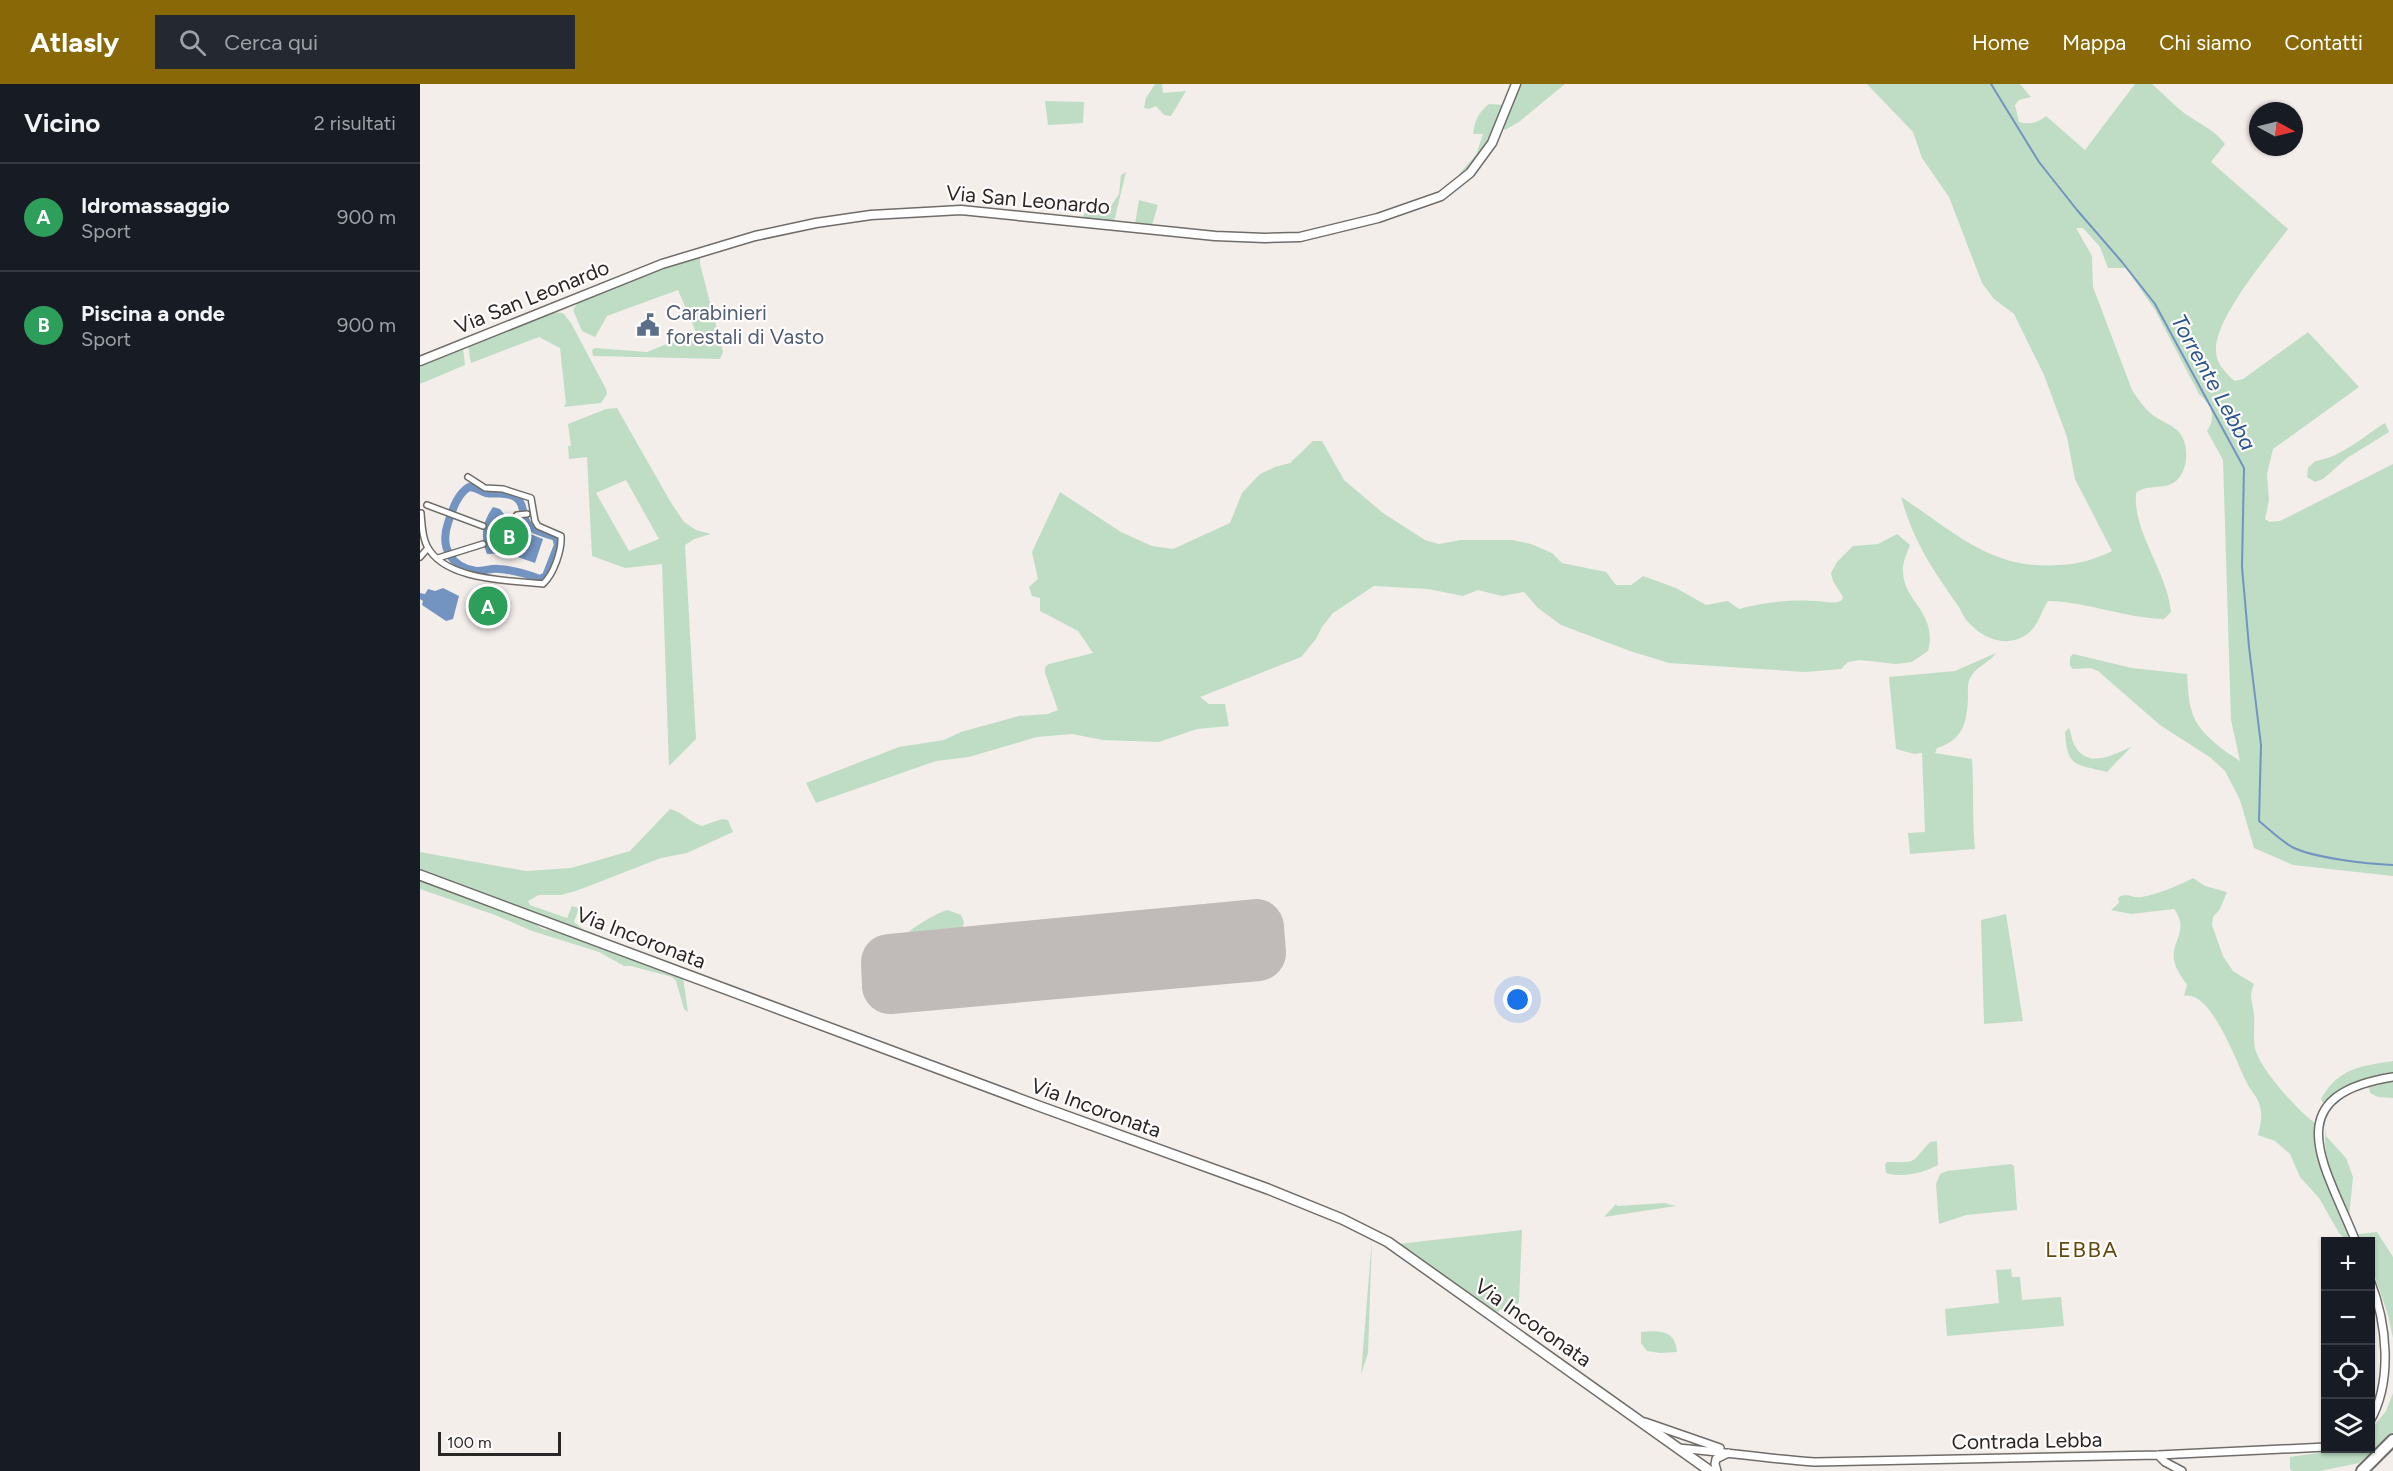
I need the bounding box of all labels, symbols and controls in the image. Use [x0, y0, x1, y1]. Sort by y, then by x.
search box [155, 15, 575, 69]
text: Atlasly [30, 25, 119, 59]
icon: search [176, 26, 209, 59]
text: Cerca qui [224, 29, 318, 56]
text: Home [1972, 30, 2029, 55]
text: Mappa [2062, 30, 2126, 55]
text: Chi siamo [2159, 30, 2252, 55]
text: Contatti [2285, 30, 2363, 55]
north arrow [2249, 102, 2303, 156]
text: Vicino [24, 107, 100, 139]
text: 2 risultati [314, 111, 396, 135]
street label: Via San Leonardo [945, 180, 1111, 219]
text: Idromassaggio [81, 192, 230, 219]
text: A [36, 205, 51, 229]
text: 900 m [337, 205, 396, 229]
text: Sport [81, 219, 131, 243]
street label: Via San Leonardo [451, 254, 613, 339]
text: Piscina a onde [81, 300, 225, 327]
place label: Carabinieri forestali di Vasto [666, 300, 824, 349]
water label: Torrente Lebba [2165, 310, 2262, 455]
public building icon: Carabinieri forestali di Vasto [635, 312, 661, 338]
text: B [37, 313, 50, 337]
text: 900 m [337, 313, 396, 337]
text: Sport [81, 327, 131, 351]
pin: B [490, 514, 529, 558]
pin: A [468, 584, 508, 628]
street label: Via Incoronata [573, 901, 709, 974]
your location [1503, 985, 1532, 1014]
street label: Via Incoronata [1028, 1072, 1165, 1143]
district label: LEBBA [2045, 1236, 2119, 1263]
map controls [2321, 1237, 2375, 1453]
button: + [2321, 1237, 2375, 1291]
street label: Via Incoronata [1470, 1273, 1596, 1372]
button: − [2321, 1291, 2375, 1345]
button: locate [2321, 1345, 2375, 1399]
button: layers [2321, 1399, 2375, 1453]
street label: Contrada Lebba [1951, 1427, 2103, 1454]
scale bar [438, 1429, 561, 1456]
text: 100 m [447, 1433, 492, 1452]

